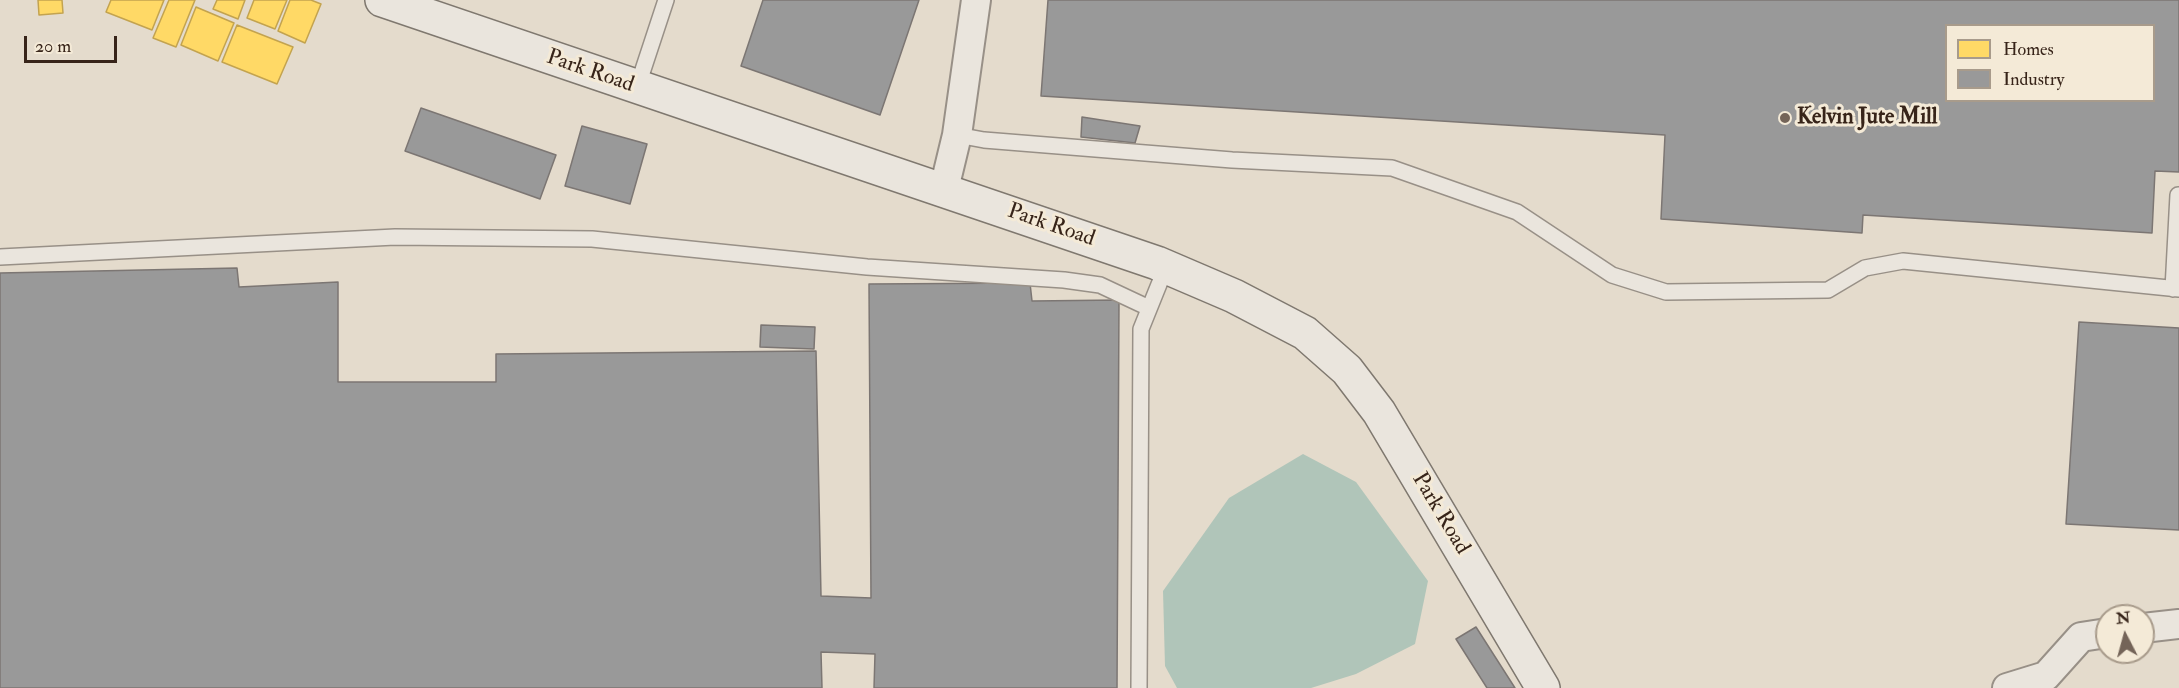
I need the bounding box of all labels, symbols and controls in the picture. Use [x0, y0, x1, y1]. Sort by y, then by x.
scale bar [27, 24, 120, 62]
legend [1945, 24, 2155, 102]
text: 20 m [35, 35, 71, 58]
text: Homes [2003, 38, 2054, 61]
street label: Park Road [543, 45, 637, 99]
text: Industry [2003, 68, 2064, 91]
place label: Kelvin Jute Mill [1797, 105, 1937, 131]
marker: Kelvin Jute Mill [1778, 111, 1792, 125]
street label: Park Road [1004, 199, 1098, 253]
street label: Park Road [1405, 468, 1475, 560]
north arrow [2095, 604, 2155, 664]
text: N [2115, 607, 2131, 629]

